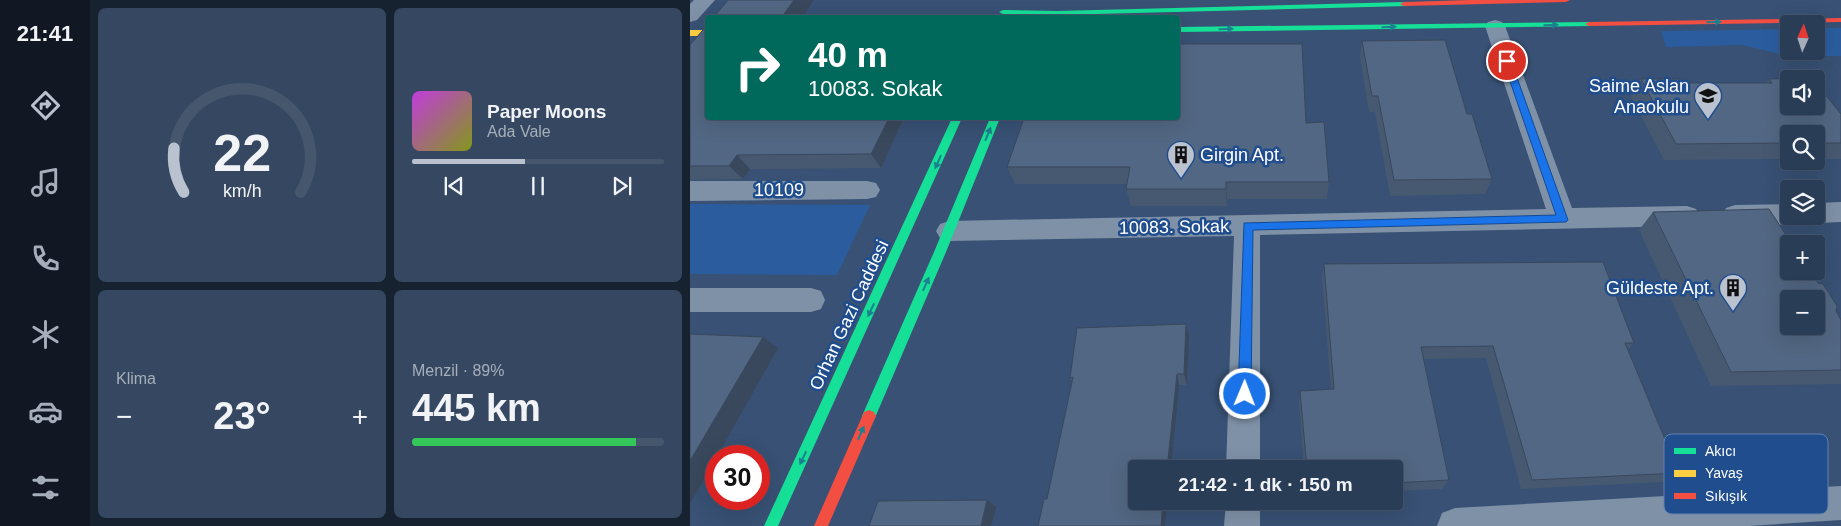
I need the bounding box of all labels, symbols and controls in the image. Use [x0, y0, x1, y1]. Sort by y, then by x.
north arrow [1780, 15, 1825, 60]
map controls [1780, 15, 1825, 335]
one-way arrow [1706, 18, 1722, 26]
text: 21:41 [17, 21, 73, 46]
one-way arrow [1543, 21, 1559, 29]
one-way arrow [1381, 23, 1397, 31]
one-way arrow [1218, 25, 1234, 33]
icon: right [725, 35, 790, 100]
text: 40 m [808, 35, 888, 74]
pin [1486, 40, 1528, 82]
icon: arrive [1493, 47, 1521, 75]
button: sound [1780, 70, 1825, 115]
text: 10083. Sokak [808, 76, 943, 101]
place label: Saime Aslan Anaokulu [1589, 76, 1689, 117]
school or university icon: Saime Aslan Anaokulu [1693, 81, 1723, 120]
icon: directions [28, 88, 63, 123]
text: Paper Moons [487, 101, 606, 122]
text: Ada Vale [487, 123, 551, 140]
text: 22 [213, 124, 271, 182]
button: search [1780, 125, 1825, 170]
one-way arrow [985, 127, 993, 141]
building icon: Girgin Apt. [1166, 140, 1196, 179]
place label: Girgin Apt. [1200, 145, 1284, 165]
one-way arrow [933, 155, 941, 169]
icon: music [28, 165, 63, 200]
icon: previous [440, 172, 468, 200]
icon: pause [524, 172, 552, 200]
icon: next [608, 172, 636, 200]
street label: 10109 [754, 180, 804, 200]
button: layers [1780, 180, 1825, 225]
text: km/h [223, 181, 261, 201]
street label: 10083. Sokak [1119, 216, 1230, 238]
button: + [1780, 235, 1825, 280]
street label: Orhan Gazi Caddesi [805, 237, 893, 393]
icon: phone [28, 241, 63, 276]
building icon: Güldeste Apt. [1718, 273, 1748, 312]
one-way arrow [923, 277, 931, 291]
place label: Güldeste Apt. [1606, 278, 1714, 298]
button: − [1780, 290, 1825, 335]
one-way arrow [866, 303, 874, 317]
icon: climate [28, 317, 63, 352]
text: Menzil · 89% [412, 362, 504, 379]
position arrow [1218, 367, 1270, 419]
text: Klima [116, 370, 156, 387]
text: 445 km [412, 387, 541, 429]
icon: car [28, 394, 63, 429]
text: 23° [213, 395, 271, 437]
text: − [116, 401, 132, 432]
text: + [352, 401, 368, 432]
one-way arrow [858, 426, 866, 440]
legend [1664, 434, 1828, 514]
text: Akıcı [1705, 443, 1736, 459]
speed limit sign: 30 [705, 445, 770, 510]
one-way arrow [798, 451, 806, 465]
text: Yavaş [1705, 465, 1743, 481]
icon: filters [28, 470, 63, 505]
text: 21:42 · 1 dk · 150 m [1178, 474, 1353, 495]
text: Sıkışık [1705, 488, 1748, 504]

